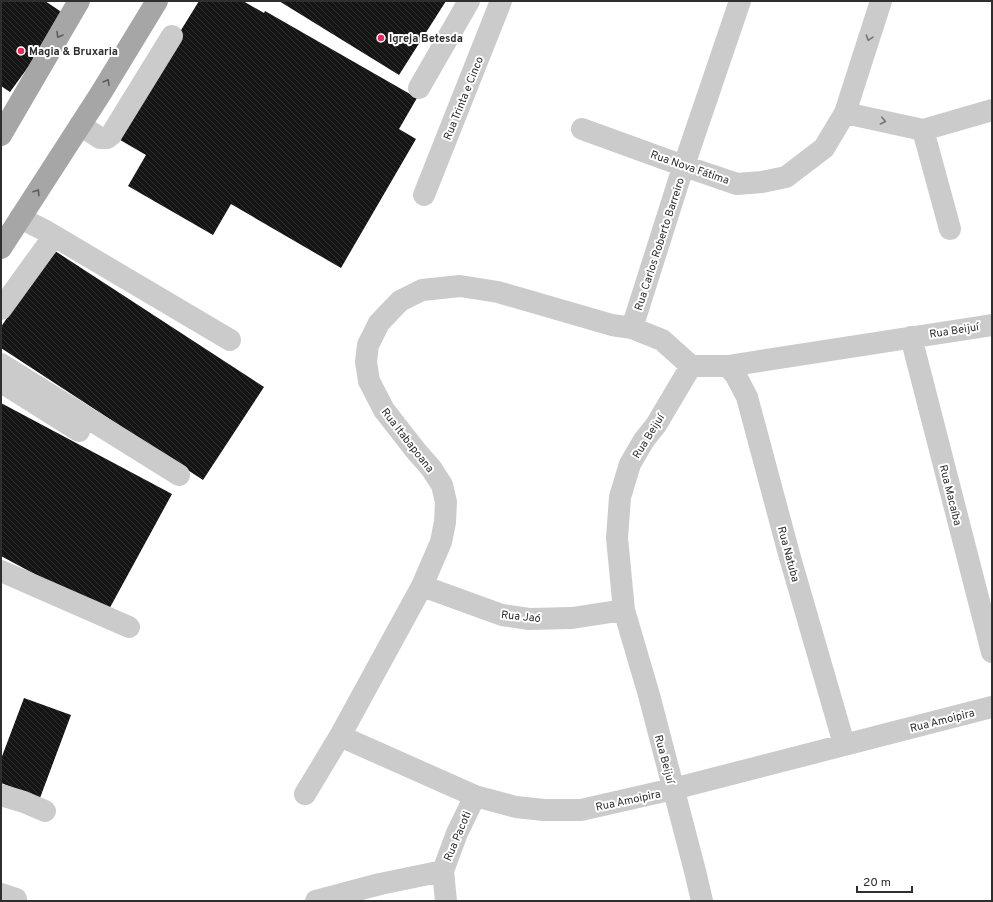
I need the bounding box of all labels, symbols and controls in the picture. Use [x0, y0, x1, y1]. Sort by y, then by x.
one-way arrow [57, 31, 64, 38]
place label: Igreja Betesda [389, 32, 463, 46]
marker: Igreja Betesda [376, 33, 386, 43]
one-way arrow [866, 34, 874, 41]
place label: Magia & Bruxaria [29, 45, 118, 59]
marker: Magia & Bruxaria [16, 46, 26, 56]
street label: Rua Trinta e Cinco [441, 55, 487, 142]
one-way arrow [103, 79, 110, 86]
one-way arrow [880, 117, 887, 125]
street label: Rua Nova Fátima [648, 148, 731, 188]
street label: Rua Carlos Roberto Barreiro [632, 176, 688, 312]
one-way arrow [33, 189, 40, 196]
street label: Rua Beijuí [928, 320, 981, 342]
street label: Rua Itabapoana [378, 406, 437, 476]
street label: Rua Beijuí [630, 411, 669, 461]
street label: Rua Macaíba [936, 463, 964, 527]
street label: Rua Natuba [774, 525, 802, 584]
street label: Rua Jaó [500, 608, 541, 626]
street label: Rua Amoipira [908, 706, 976, 736]
street label: Rua Beijuí [651, 733, 678, 786]
street label: Rua Amoipira [594, 787, 662, 815]
street label: Rua Pacoti [441, 809, 475, 863]
scale bar [857, 868, 912, 894]
text: 20 m [863, 875, 891, 891]

